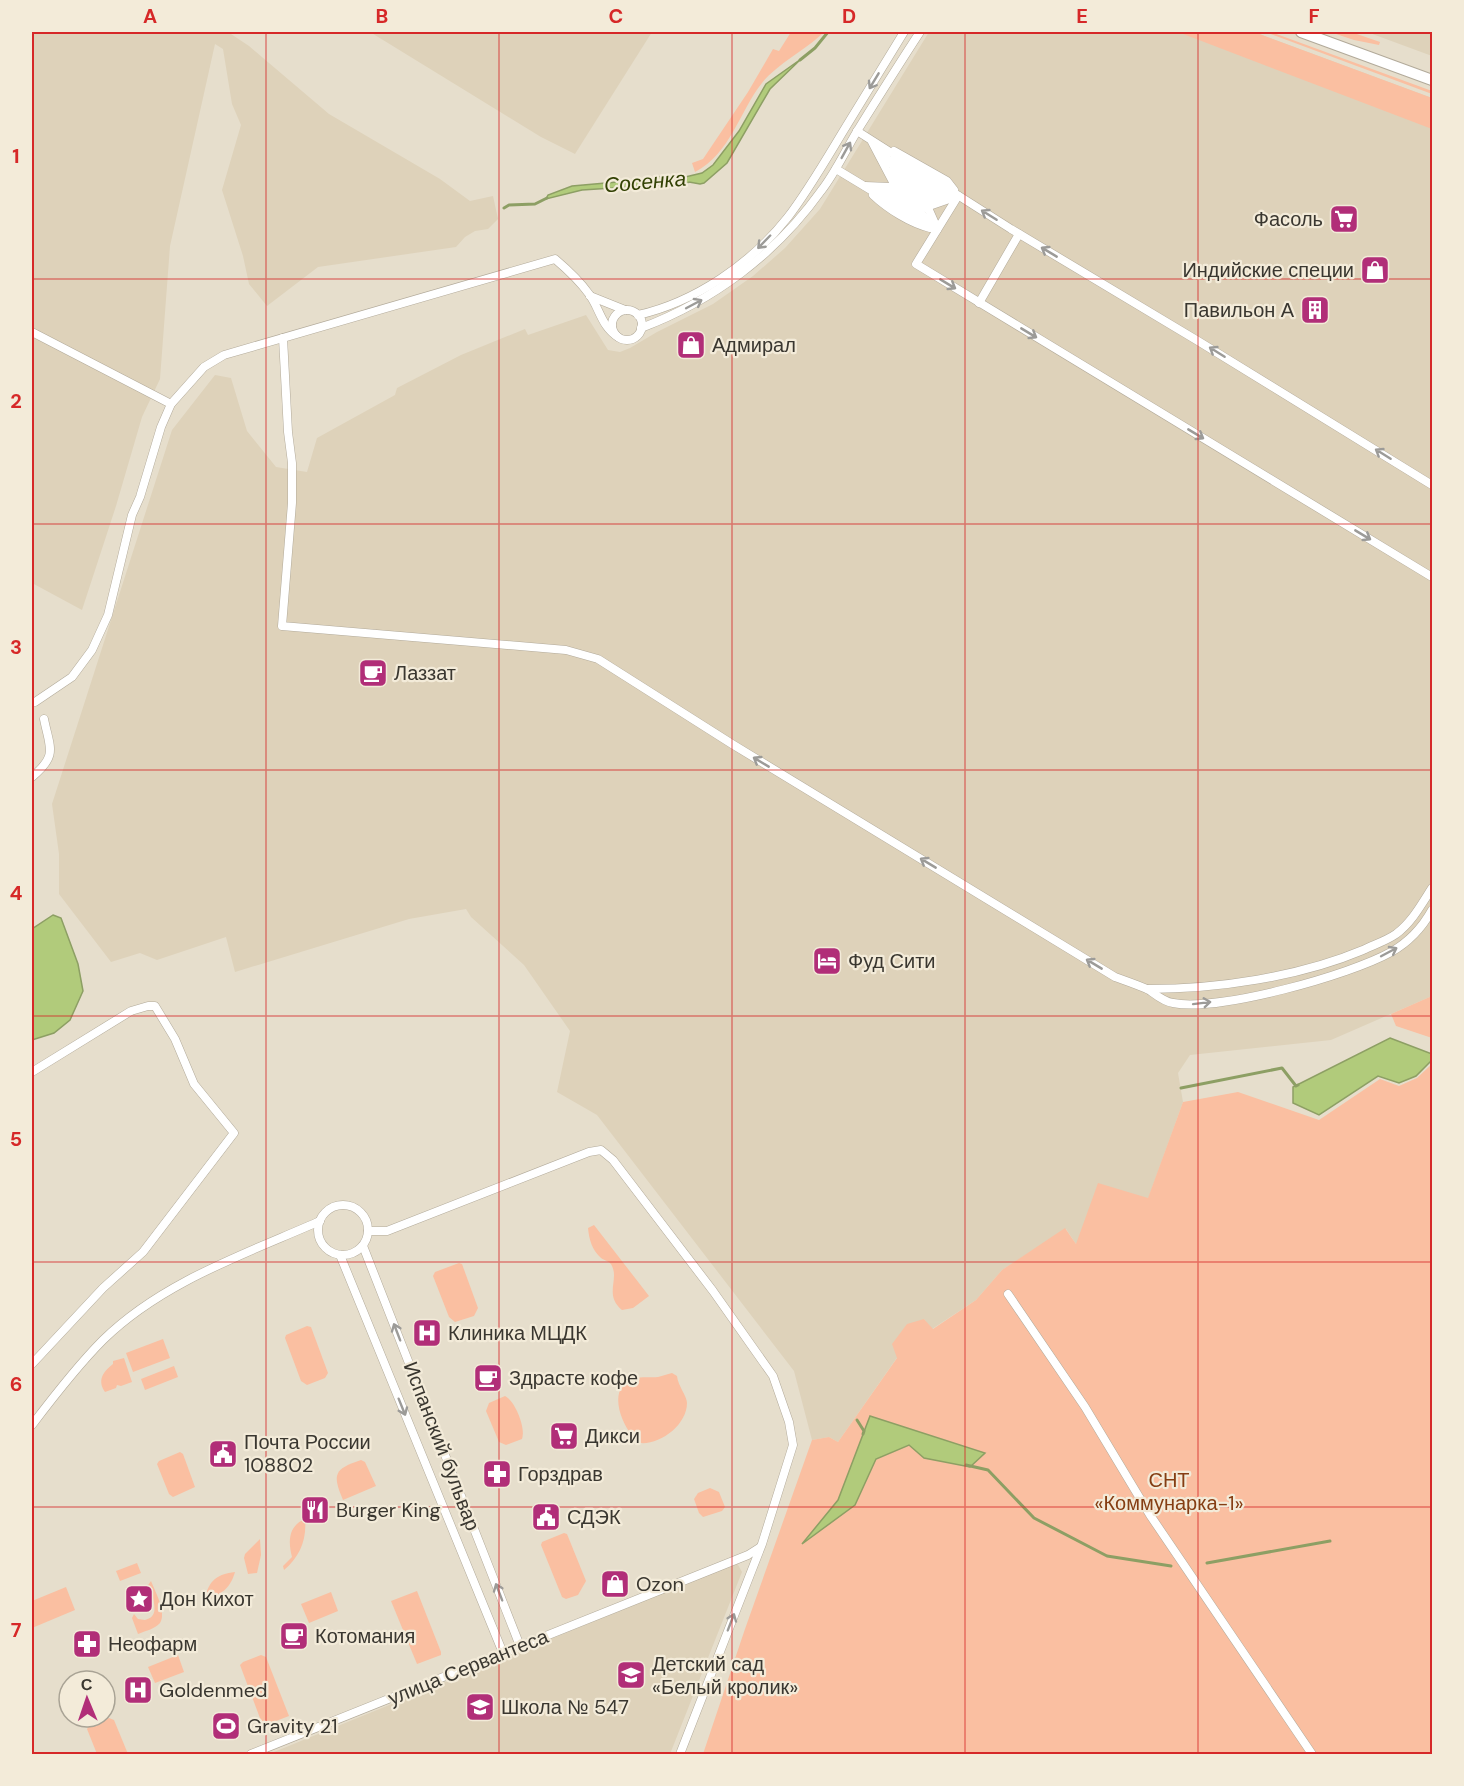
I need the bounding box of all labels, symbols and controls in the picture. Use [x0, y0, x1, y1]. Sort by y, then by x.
text: A [143, 3, 157, 29]
text: B [376, 3, 388, 29]
text: C [609, 3, 623, 29]
text: D [842, 3, 856, 29]
text: E [1076, 3, 1088, 29]
text: F [1308, 3, 1320, 29]
one-way arrow [867, 72, 879, 89]
one-way arrow [840, 142, 852, 159]
text: 1 [12, 143, 20, 169]
water label: Сосенка [603, 164, 687, 200]
supermarket icon: Фасоль [1328, 203, 1360, 235]
place label: Фасоль [1254, 206, 1323, 232]
one-way arrow [980, 209, 997, 222]
one-way arrow [757, 234, 771, 249]
one-way arrow [1041, 246, 1058, 258]
shop icon: Индийские специи [1359, 254, 1391, 286]
place label: Индийские специи [1182, 257, 1354, 283]
one-way arrow [939, 278, 956, 290]
building icon: Павильон А [1299, 294, 1331, 326]
place label: Павильон А [1184, 297, 1295, 323]
one-way arrow [685, 298, 703, 309]
one-way arrow [1020, 328, 1037, 340]
shop icon: Адмирал [675, 329, 707, 361]
place label: Адмирал [712, 332, 796, 358]
one-way arrow [1209, 346, 1226, 358]
text: 2 [10, 388, 22, 414]
one-way arrow [1187, 428, 1204, 440]
one-way arrow [1375, 448, 1392, 460]
one-way arrow [1354, 529, 1371, 541]
text: 3 [10, 634, 22, 660]
cafe icon: Лаззат [357, 657, 389, 689]
place label: Лаззат [394, 660, 456, 686]
one-way arrow [753, 755, 770, 767]
one-way arrow [920, 856, 937, 868]
text: 4 [10, 880, 23, 906]
hotel icon: Фуд Сити [811, 945, 843, 977]
one-way arrow [1379, 946, 1397, 957]
place label: Фуд Сити [848, 948, 935, 974]
one-way arrow [1086, 958, 1103, 970]
one-way arrow [1191, 997, 1211, 1008]
text: 5 [10, 1126, 22, 1152]
hospital icon: Клиника МЦДК [411, 1317, 443, 1349]
place label: Клиника МЦДК [448, 1320, 587, 1346]
one-way arrow [391, 1323, 402, 1342]
street label: Испанский бульвар [398, 1358, 486, 1534]
cafe icon: Здрасте кофе [472, 1362, 504, 1394]
place label: Здрасте кофе [509, 1365, 638, 1391]
text: 6 [10, 1371, 22, 1397]
one-way arrow [397, 1397, 408, 1415]
supermarket icon: Дикси [548, 1420, 580, 1452]
place label: Дикси [585, 1423, 640, 1449]
place label: Почта России 108802 [244, 1429, 371, 1478]
public building icon: Почта России 108802 [207, 1438, 239, 1470]
pharmacy icon: Горздрав [481, 1458, 513, 1490]
place label: Горздрав [518, 1461, 603, 1487]
park label: СНТ «Коммунарка-1» [1094, 1467, 1244, 1516]
restaurant icon: Burger King [299, 1494, 331, 1526]
place label: Burger King [336, 1497, 441, 1523]
public building icon: СДЭК [530, 1501, 562, 1533]
place label: СДЭК [567, 1504, 621, 1530]
shop icon: Ozon [599, 1568, 631, 1600]
place label: Ozon [636, 1571, 684, 1597]
place icon: Дон Кихот [123, 1583, 155, 1615]
one-way arrow [493, 1583, 504, 1601]
place label: Дон Кихот [160, 1586, 254, 1612]
one-way arrow [726, 1613, 737, 1631]
text: 7 [11, 1617, 22, 1643]
cafe icon: Котомания [278, 1620, 310, 1652]
place label: Котомания [315, 1623, 415, 1649]
street label: улица Сервантеса [384, 1623, 553, 1711]
pharmacy icon: Неофарм [71, 1628, 103, 1660]
place label: Неофарм [108, 1631, 197, 1657]
place label: Детский сад «Белый кролик» [652, 1651, 798, 1700]
school or university icon: Детский сад «Белый кролик» [615, 1659, 647, 1691]
north arrow [57, 1669, 117, 1729]
text: С [80, 1674, 93, 1695]
hospital icon: Goldenmed [122, 1674, 154, 1706]
place label: Goldenmed [159, 1677, 268, 1703]
school or university icon: Школа № 547 [464, 1691, 496, 1723]
place label: Школа № 547 [501, 1694, 629, 1720]
sports icon: Gravity 21 [210, 1710, 242, 1742]
place label: Gravity 21 [247, 1713, 337, 1739]

